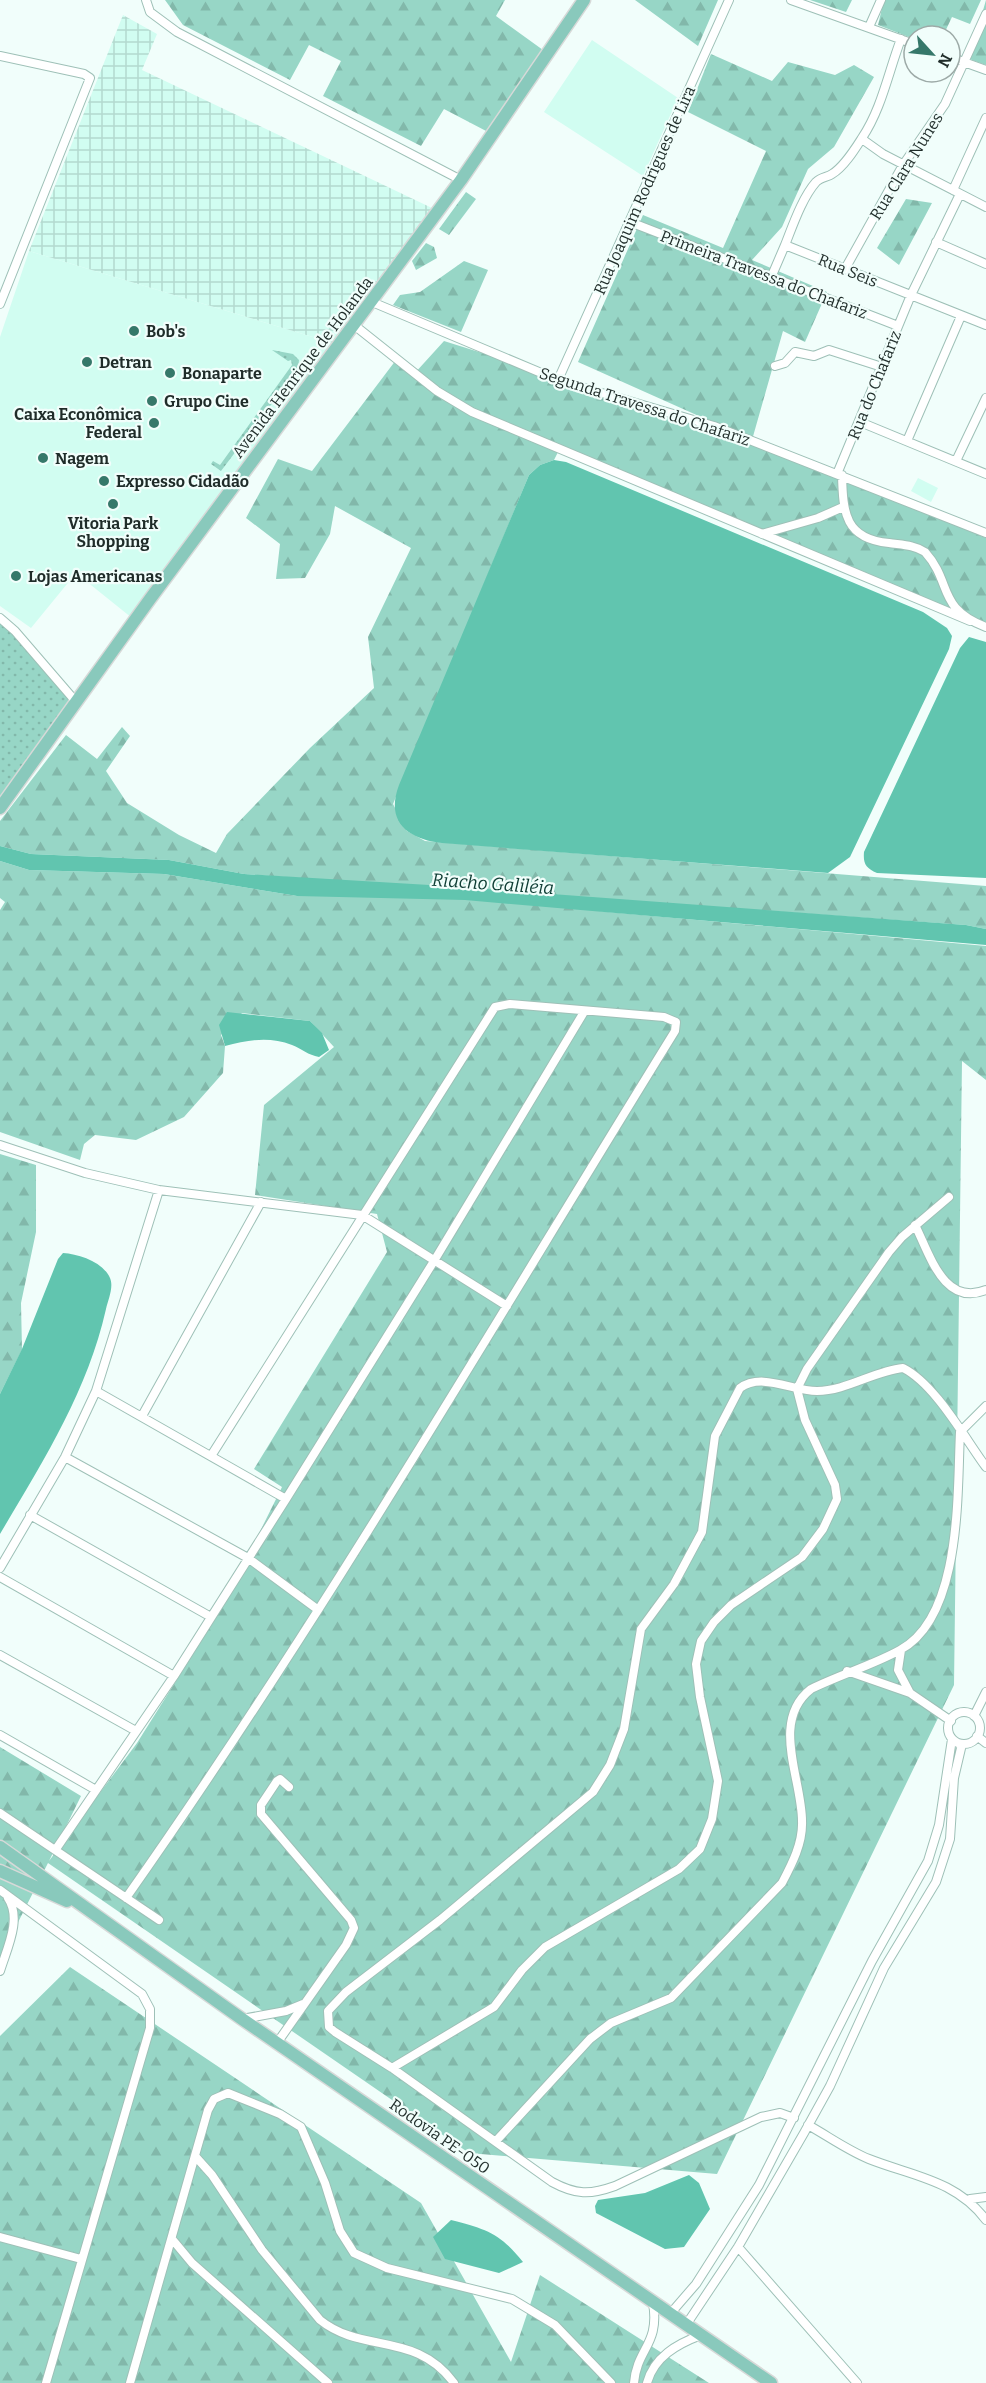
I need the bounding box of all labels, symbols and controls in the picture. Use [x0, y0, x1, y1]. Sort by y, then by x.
north arrow [902, 24, 962, 84]
text: N [934, 51, 956, 70]
street label: Rua Joaquim Rodrigues de Lira [590, 83, 699, 298]
street label: Rua Clara Nunes [866, 109, 947, 223]
street label: Primeira Travessa do Chafariz [658, 226, 870, 323]
street label: Rua Seis [815, 250, 880, 291]
street label: Avenida Henrique de Holanda [228, 273, 377, 462]
place label: Bob's [146, 322, 185, 341]
marker: Bob's [127, 324, 141, 338]
street label: Rua do Chafariz [844, 328, 905, 443]
place label: Detran [99, 353, 152, 372]
marker: Detran [80, 355, 94, 369]
street label: Segunda Travessa do Chafariz [537, 363, 753, 450]
place label: Bonaparte [182, 364, 262, 383]
marker: Bonaparte [163, 366, 177, 380]
place label: Grupo Cine [164, 392, 249, 411]
marker: Grupo Cine [145, 394, 159, 408]
place label: Caixa Econômica Federal [14, 405, 142, 442]
marker: Caixa Econômica Federal [147, 416, 161, 430]
place label: Nagem [55, 449, 110, 468]
marker: Nagem [36, 451, 50, 465]
place label: Expresso Cidadão [116, 472, 249, 491]
marker: Expresso Cidadão [97, 474, 111, 488]
marker: Vitoria Park Shopping [106, 497, 120, 511]
place label: Vitoria Park Shopping [68, 514, 159, 551]
place label: Lojas Americanas [28, 567, 162, 586]
marker: Lojas Americanas [9, 569, 23, 583]
water label: Riacho Galiléia [431, 869, 555, 899]
street label: Rodovia PE-050 [386, 2095, 493, 2178]

